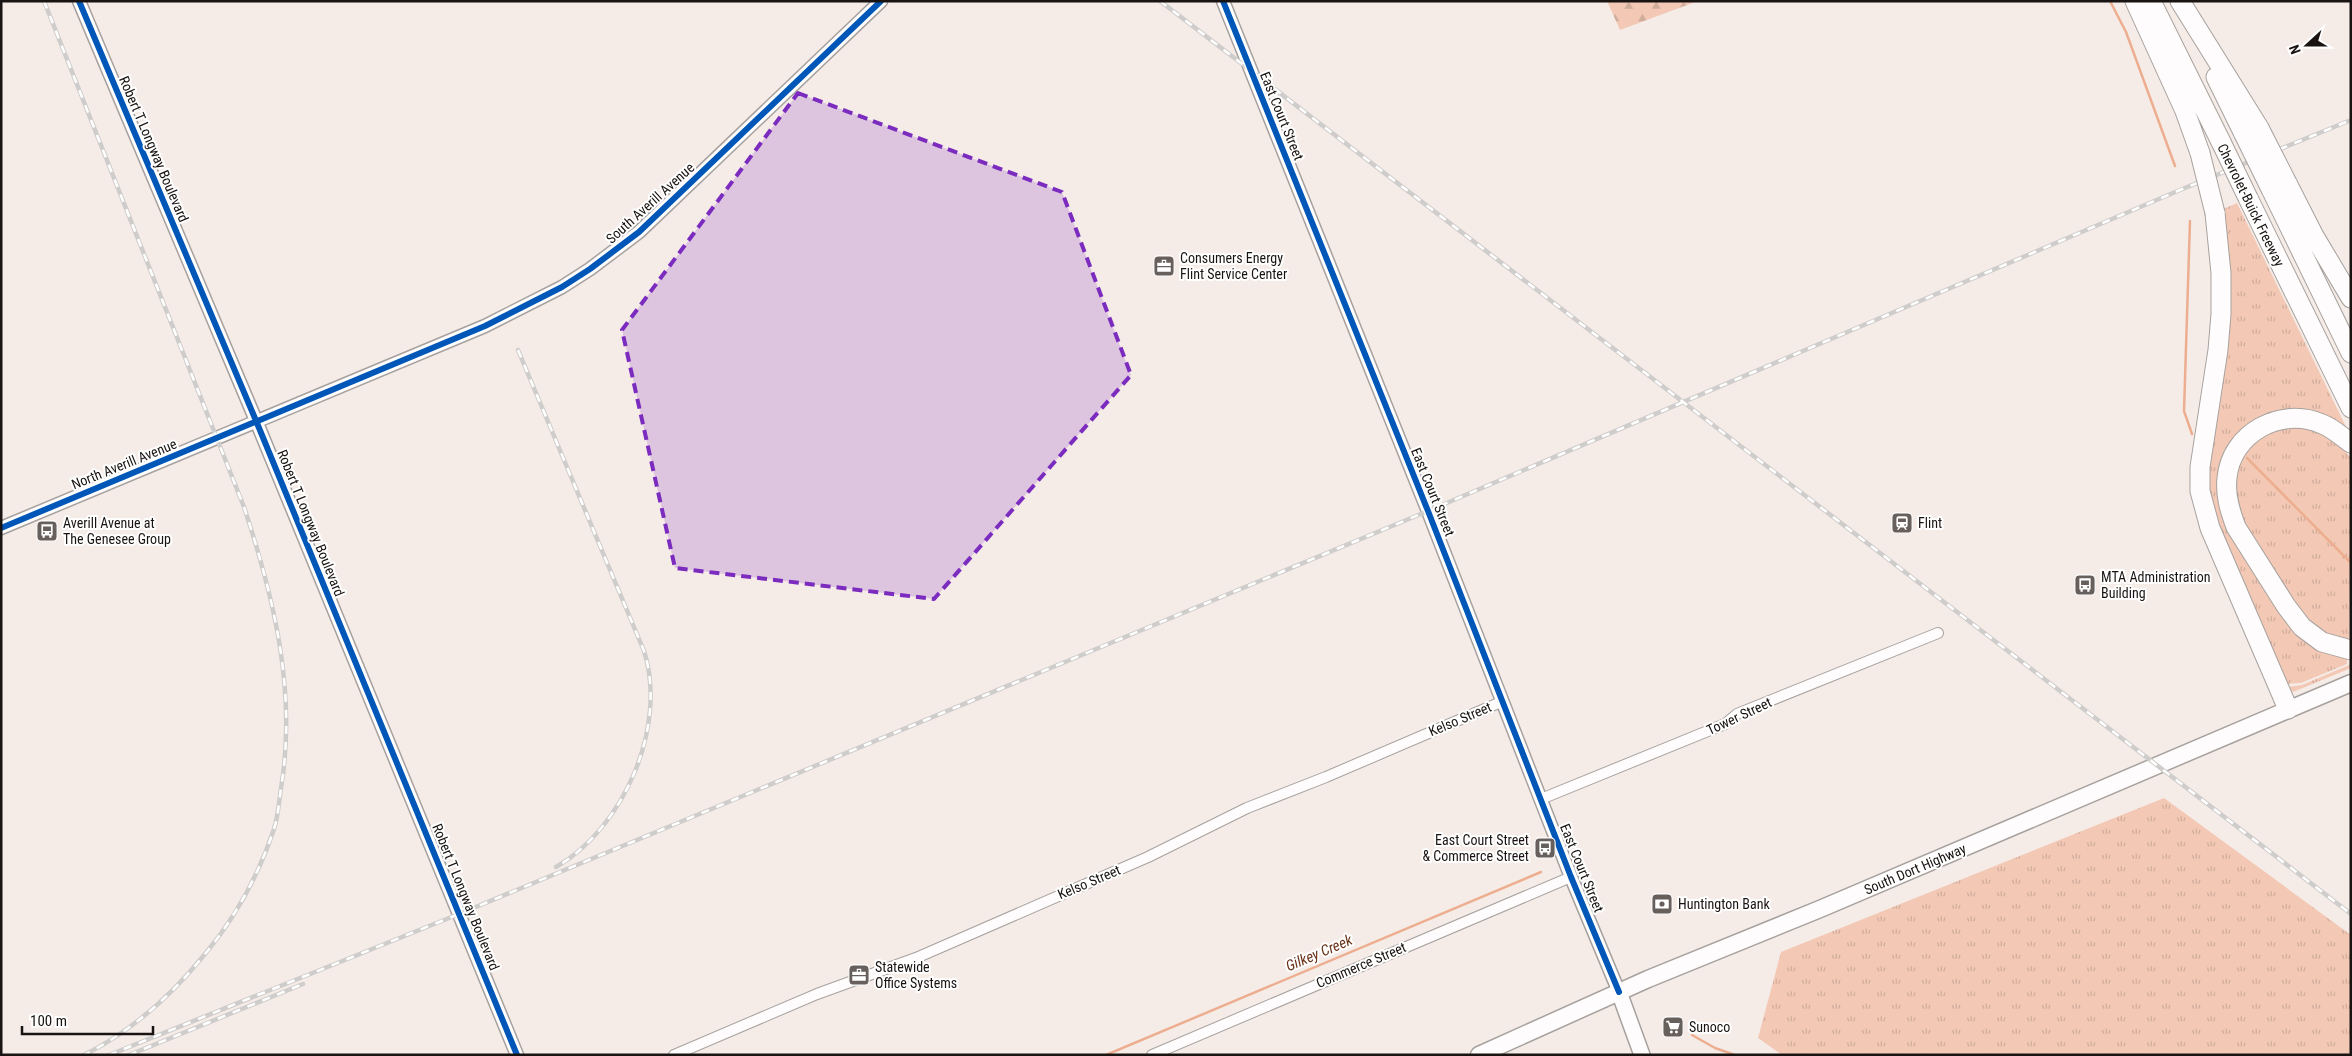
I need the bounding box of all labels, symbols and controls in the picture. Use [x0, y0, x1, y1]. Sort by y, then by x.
north arrow [2282, 20, 2332, 70]
text: N [2286, 43, 2304, 57]
street label: East Court Street [1257, 69, 1307, 163]
street label: Robert T Longway Boulevard [116, 74, 192, 224]
street label: Chevrolet-Buick Freeway [2214, 141, 2288, 269]
street label: South Averill Avenue [603, 159, 698, 247]
place label: Consumers Energy Flint Service Center [1180, 250, 1287, 282]
office icon: Consumers Energy Flint Service Center [1152, 254, 1176, 278]
street label: North Averill Avenue [69, 435, 179, 492]
street label: East Court Street [1408, 445, 1458, 539]
street label: Robert T Longway Boulevard [274, 447, 348, 599]
station icon: Flint [1890, 511, 1914, 535]
place label: Averill Avenue at The Genesee Group [63, 515, 171, 547]
place label: Flint [1918, 515, 1942, 531]
bus stop icon: Averill Avenue at The Genesee Group [35, 519, 59, 543]
place label: MTA Administration Building [2101, 569, 2211, 601]
bus stop icon: MTA Administration Building [2073, 573, 2097, 597]
street label: Tower Street [1704, 694, 1774, 738]
street label: Kelso Street [1426, 699, 1494, 739]
street label: Robert T Longway Boulevard [429, 821, 503, 973]
street label: East Court Street [1557, 821, 1607, 915]
place label: East Court Street & Commerce Street [1422, 832, 1529, 864]
bus stop icon: East Court Street & Commerce Street [1533, 836, 1557, 860]
street label: South Dort Highway [1862, 840, 1969, 898]
street label: Kelso Street [1055, 862, 1123, 902]
bank icon: Huntington Bank [1650, 892, 1674, 916]
place label: Huntington Bank [1678, 896, 1770, 912]
water label: Gilkey Creek [1283, 931, 1355, 975]
street label: Commerce Street [1314, 939, 1408, 991]
place label: Statewide Office Systems [875, 959, 957, 991]
office icon: Statewide Office Systems [847, 963, 871, 987]
scale bar [22, 1004, 154, 1036]
text: 100 m [30, 1012, 67, 1030]
supermarket icon: Sunoco [1661, 1015, 1685, 1039]
place label: Sunoco [1689, 1019, 1730, 1035]

